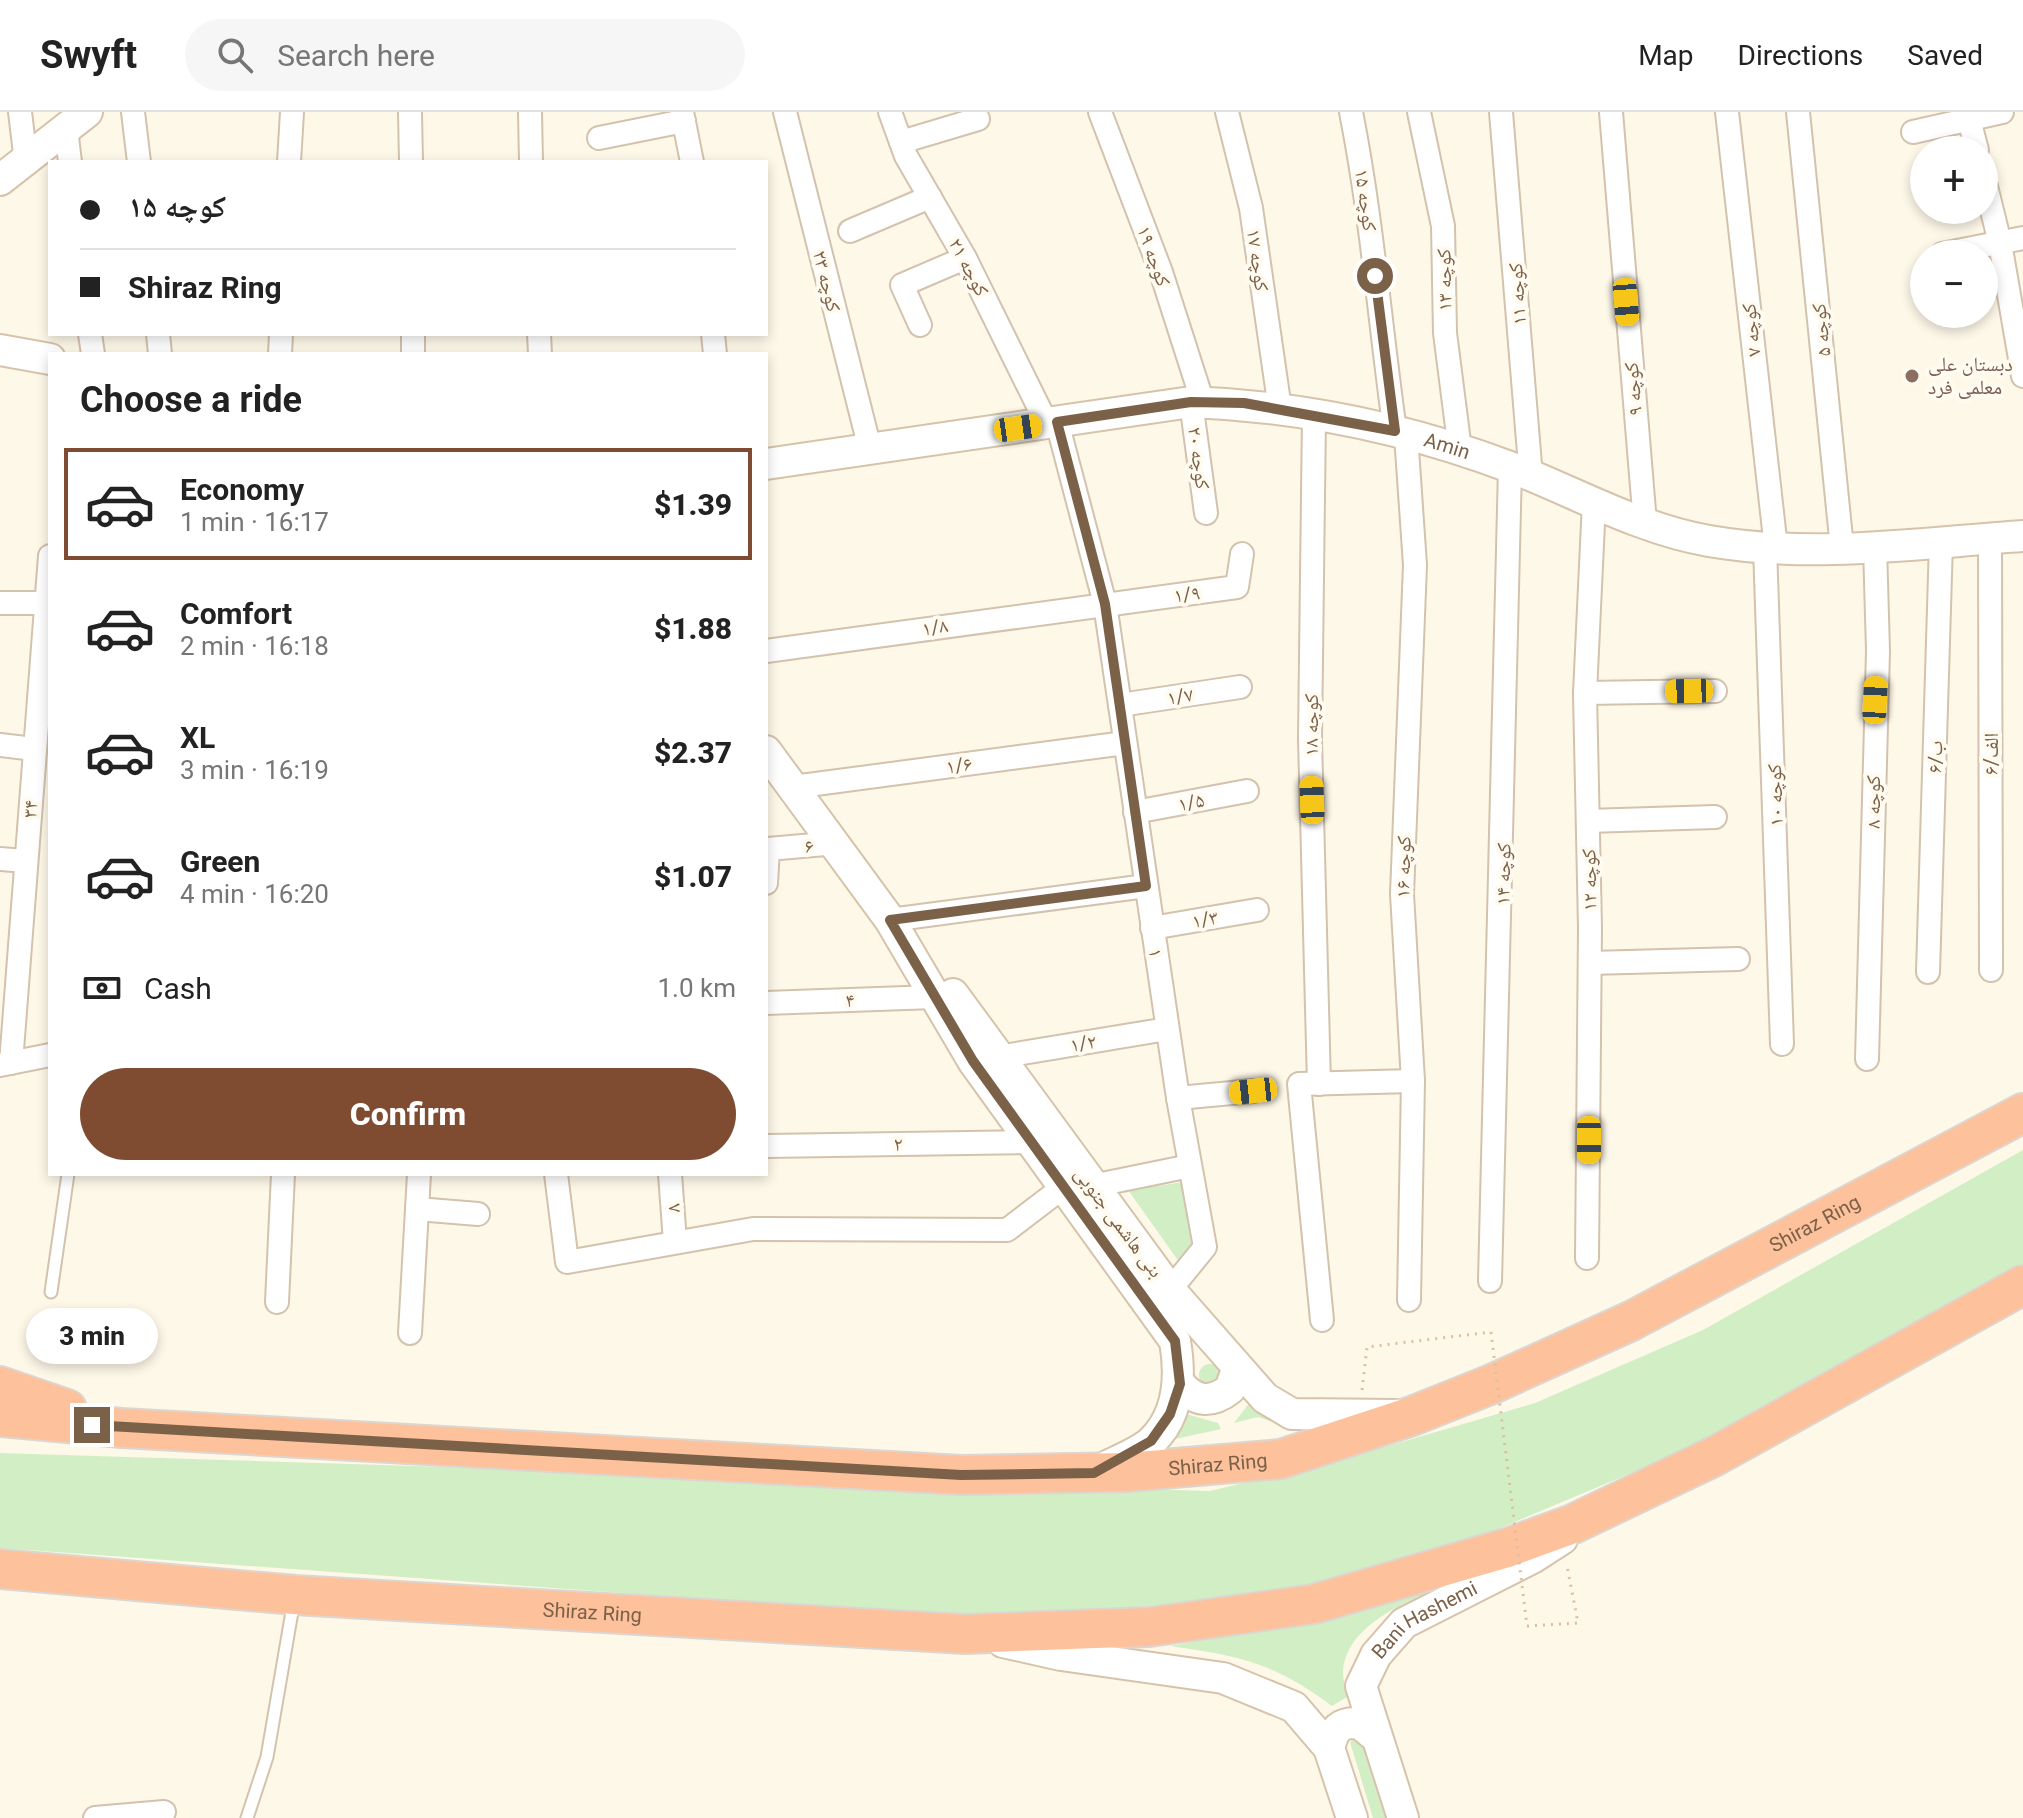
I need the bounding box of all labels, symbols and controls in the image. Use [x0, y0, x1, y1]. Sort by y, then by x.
search box [185, 19, 745, 91]
text: Swyft [40, 33, 137, 77]
icon: search [213, 33, 257, 77]
text: Search here [277, 38, 435, 73]
text: Map [1638, 39, 1694, 72]
text: Directions [1738, 39, 1863, 72]
text: Saved [1907, 39, 1983, 72]
map controls [1910, 136, 1998, 328]
button: + [1910, 136, 1998, 224]
street label: کوچه ۱۵ [1350, 167, 1382, 233]
text: کوچه ۱۵ [128, 189, 226, 224]
street label: کوچه ۱۹ [1132, 223, 1176, 289]
street label: کوچه ۱۷ [1242, 227, 1274, 293]
street label: کوچه ۲۱ [944, 234, 994, 300]
button: − [1910, 240, 1998, 328]
street label: کوچه ۲۳ [808, 248, 846, 314]
street label: کوچه ۱۳ [1431, 249, 1457, 311]
route start [1357, 258, 1393, 294]
street label: کوچه ۱۱ [1503, 262, 1531, 326]
text: Shiraz Ring [128, 270, 282, 305]
car [1612, 277, 1640, 327]
street label: کوچه ۷ [1736, 302, 1766, 358]
street label: کوچه ۵ [1806, 302, 1836, 358]
place label: دبستان علی معلمی فرد [1928, 352, 2013, 399]
street label: کوچه ۹ [1619, 361, 1647, 417]
marker: دبستان علی معلمی فرد [1903, 367, 1921, 385]
text: Choose a ride [80, 379, 302, 421]
car [993, 413, 1043, 443]
street label: کوچه ۲۰ [1183, 425, 1215, 491]
street label: Amin [1421, 428, 1473, 464]
icon: car [84, 468, 156, 540]
text: Economy [180, 472, 304, 507]
text: $1.39 [654, 487, 732, 522]
text: 1 min · 16:17 [180, 507, 329, 537]
street label: ۱/۹ [1173, 580, 1201, 608]
icon: car [84, 592, 156, 664]
text: Comfort [180, 596, 292, 631]
text: $1.88 [654, 611, 732, 646]
street label: ۱/۸ [920, 613, 950, 641]
text: 2 min · 16:18 [180, 631, 329, 661]
car [1862, 675, 1888, 725]
car [1665, 679, 1713, 703]
street label: ۱/۷ [1165, 682, 1195, 710]
street label: کوچه ۱۸ [1299, 694, 1323, 756]
icon: car [84, 716, 156, 788]
text: XL [180, 720, 215, 755]
street label: ۶/الف [1979, 733, 2003, 775]
text: $2.37 [654, 735, 732, 770]
street label: ب/۶ [1922, 740, 1948, 774]
street label: ۱/۶ [944, 751, 974, 779]
text: 3 min · 16:19 [180, 755, 329, 785]
street label: کوچه ۱۰ [1762, 763, 1788, 827]
street label: کوچه ۸ [1861, 775, 1885, 829]
car [1299, 776, 1325, 824]
street label: ۱/۵ [1176, 788, 1206, 816]
street label: ۳۴ [17, 799, 43, 819]
street label: ۶ [803, 834, 815, 858]
street label: کوچه ۱۶ [1390, 836, 1416, 898]
icon: car [84, 840, 156, 912]
street label: کوچه ۱۴ [1490, 843, 1516, 905]
text: Green [180, 844, 260, 879]
street label: کوچه ۱۲ [1576, 849, 1602, 911]
text: $1.07 [654, 859, 732, 894]
text: 4 min · 16:20 [180, 879, 329, 909]
street label: ۱/۳ [1190, 905, 1220, 933]
street label: ۱ [1143, 947, 1169, 959]
icon: cash [80, 966, 124, 1010]
text: Cash [144, 971, 212, 1006]
text: 1.0 km [657, 973, 736, 1003]
street label: ۴ [845, 988, 855, 1012]
street label: ۱/۲ [1068, 1029, 1098, 1057]
button: Confirm [80, 1068, 736, 1160]
car [1228, 1077, 1278, 1105]
car [1577, 1116, 1601, 1164]
street label: ۲ [893, 1132, 903, 1156]
street label: بنی هاشمی جنوبی [1070, 1162, 1168, 1282]
street label: Shiraz Ring [1765, 1190, 1864, 1257]
street label: ۸ [661, 1203, 685, 1213]
callout: 3 min [26, 1309, 158, 1365]
text: 3 min [59, 1321, 125, 1351]
route end [74, 1407, 110, 1443]
street label: Shiraz Ring [1167, 1448, 1268, 1480]
street label: Bani Hashemi [1366, 1576, 1481, 1664]
street label: Shiraz Ring [542, 1597, 643, 1627]

